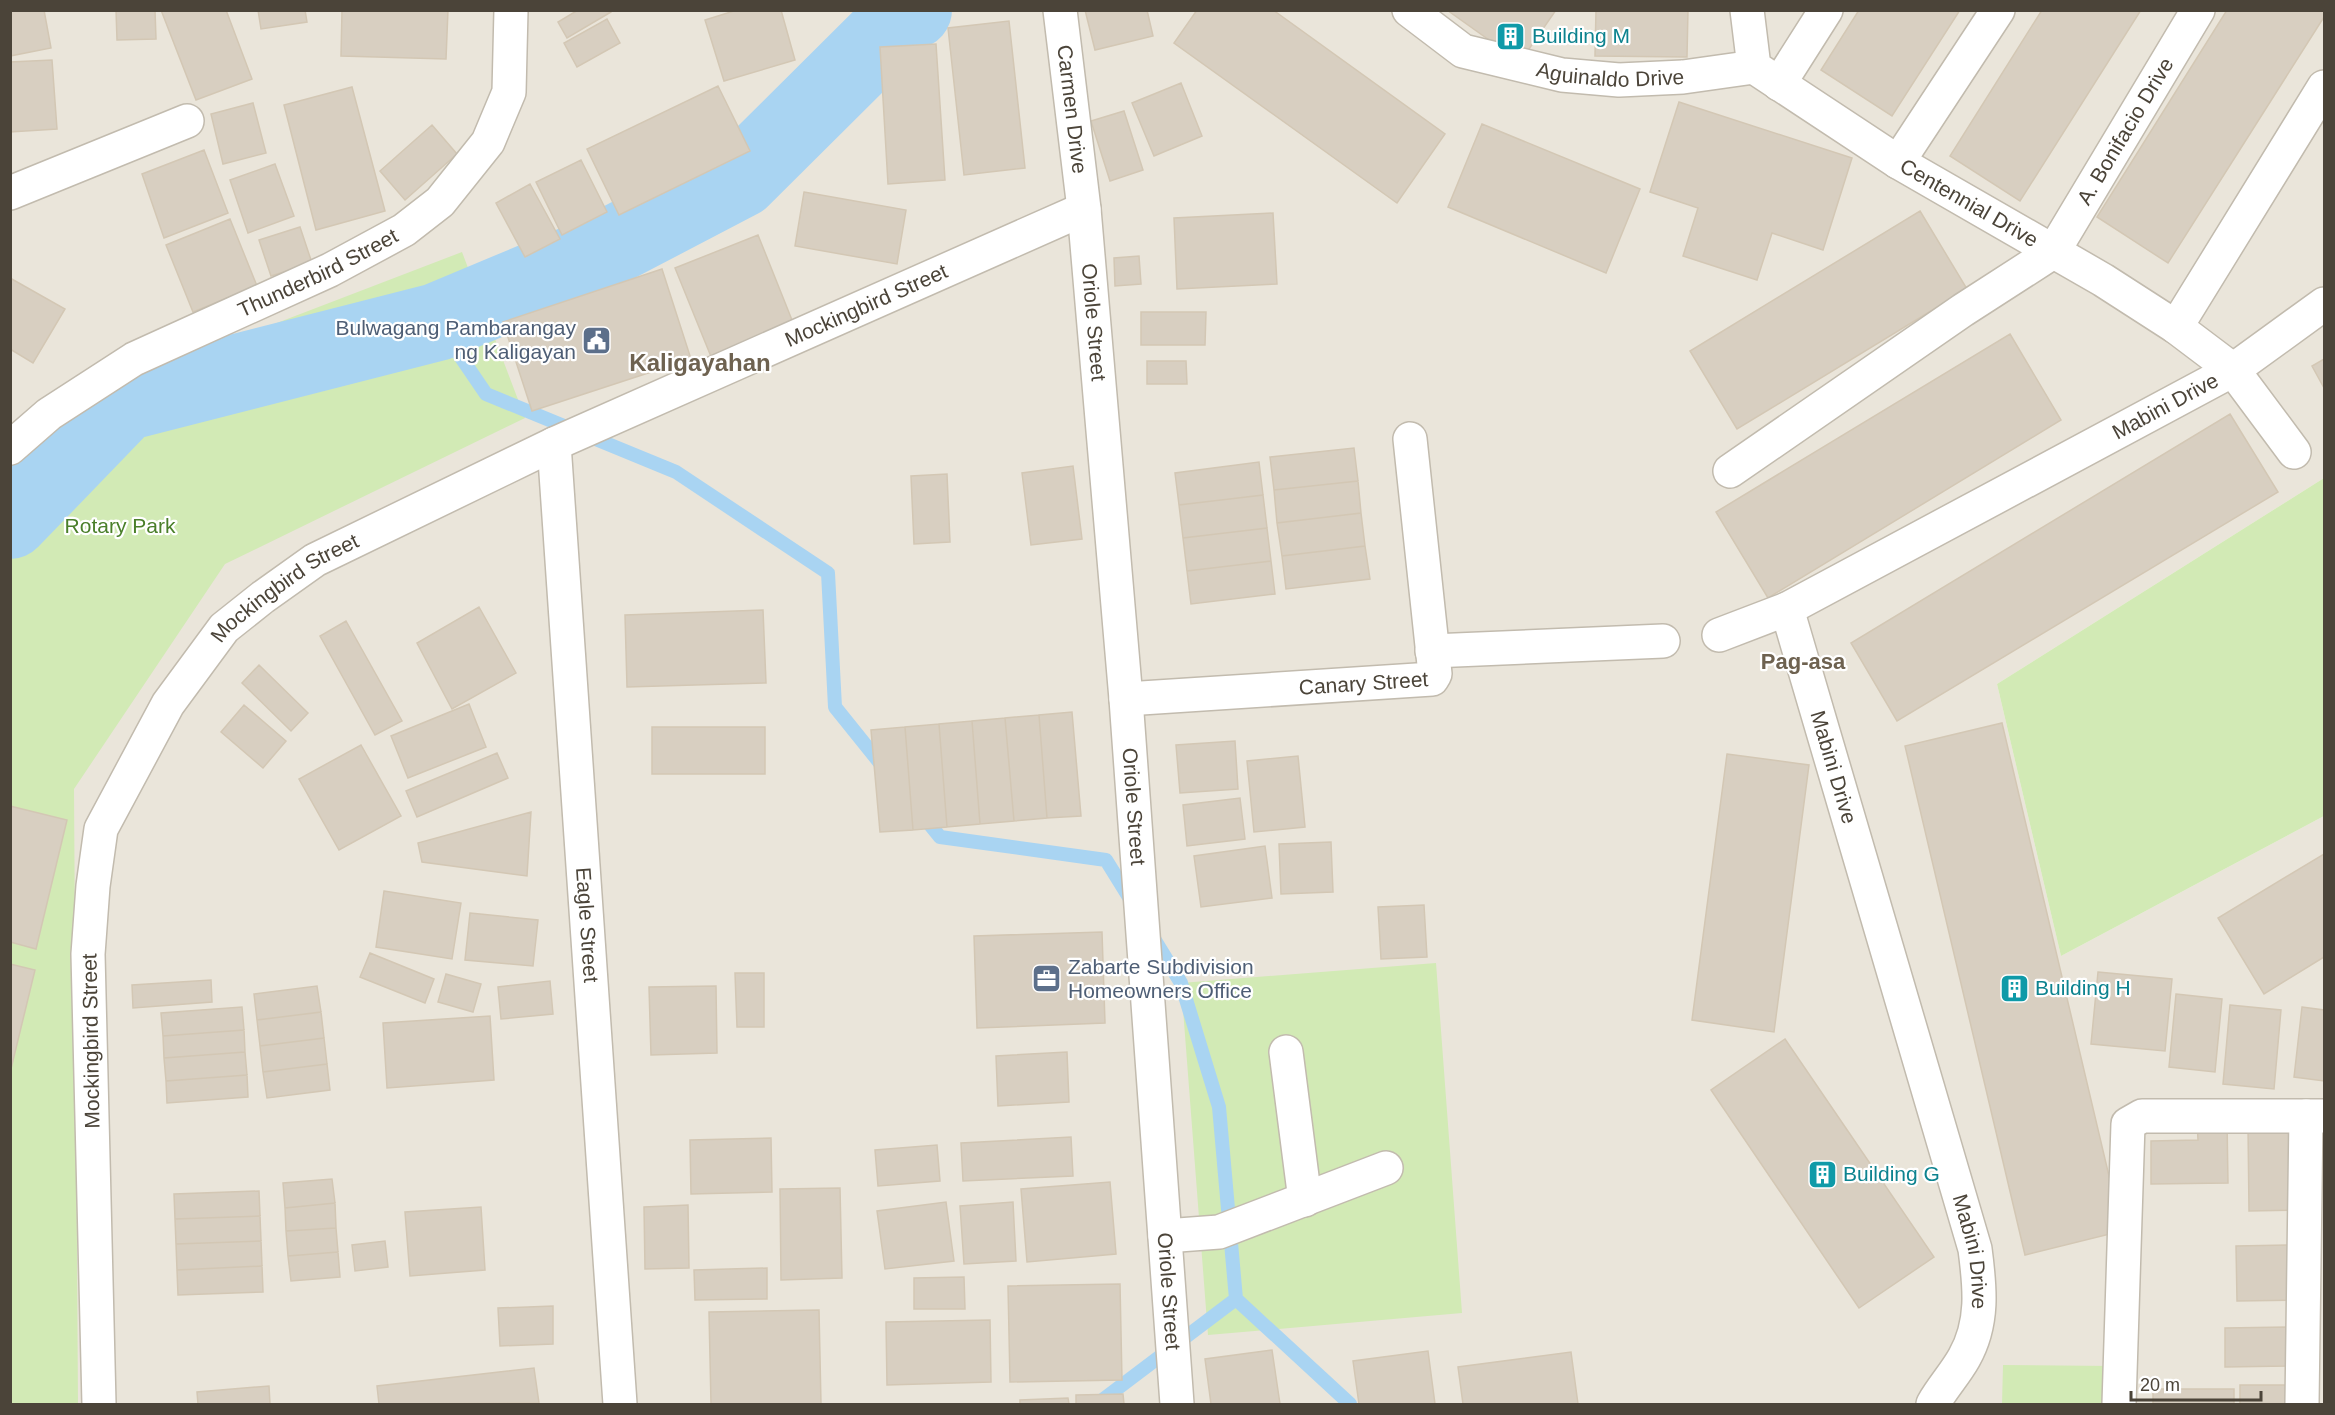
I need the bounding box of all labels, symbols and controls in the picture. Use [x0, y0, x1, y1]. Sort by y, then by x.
building icon: Building M [1495, 20, 1527, 52]
place label: Building M [1532, 24, 1630, 47]
street label: Carmen Drive [1053, 44, 1092, 175]
street label: A. Bonifacio Drive [2072, 53, 2178, 209]
street label: Aguinaldo Drive [1534, 57, 1685, 91]
street label: Centennial Drive [1896, 154, 2042, 251]
street label: Thunderbird Street [234, 224, 402, 321]
street label: Mockingbird Street [781, 259, 951, 351]
street label: Oriole Street [1078, 262, 1111, 382]
place label: Bulwagang Pambarangay ng Kaligayan [336, 316, 576, 363]
public building icon: Bulwagang Pambarangay ng Kaligayan [581, 324, 613, 356]
district label: Kaligayahan [629, 349, 771, 376]
street label: Mabini Drive [2108, 368, 2222, 444]
park label: Rotary Park [65, 514, 176, 537]
street label: Mockingbird Street [206, 529, 362, 646]
district label: Pag-asa [1761, 649, 1846, 674]
street label: Canary Street [1298, 667, 1429, 699]
street label: Mabini Drive [1806, 708, 1861, 826]
street label: Oriole Street [1119, 747, 1150, 866]
street label: Eagle Street [572, 866, 603, 983]
street label: Mockingbird Street [77, 953, 104, 1129]
place label: Zabarte Subdivision Homeowners Office [1068, 955, 1254, 1002]
office icon: Zabarte Subdivision Homeowners Office [1031, 963, 1063, 995]
building icon: Building H [1998, 972, 2030, 1004]
place label: Building H [2035, 976, 2131, 999]
building icon: Building G [1806, 1158, 1838, 1190]
place label: Building G [1843, 1162, 1940, 1185]
street label: Mabini Drive [1949, 1191, 1991, 1310]
street label: Oriole Street [1154, 1232, 1185, 1351]
scale bar [2131, 1364, 2262, 1402]
text: 20 m [2140, 1375, 2180, 1395]

